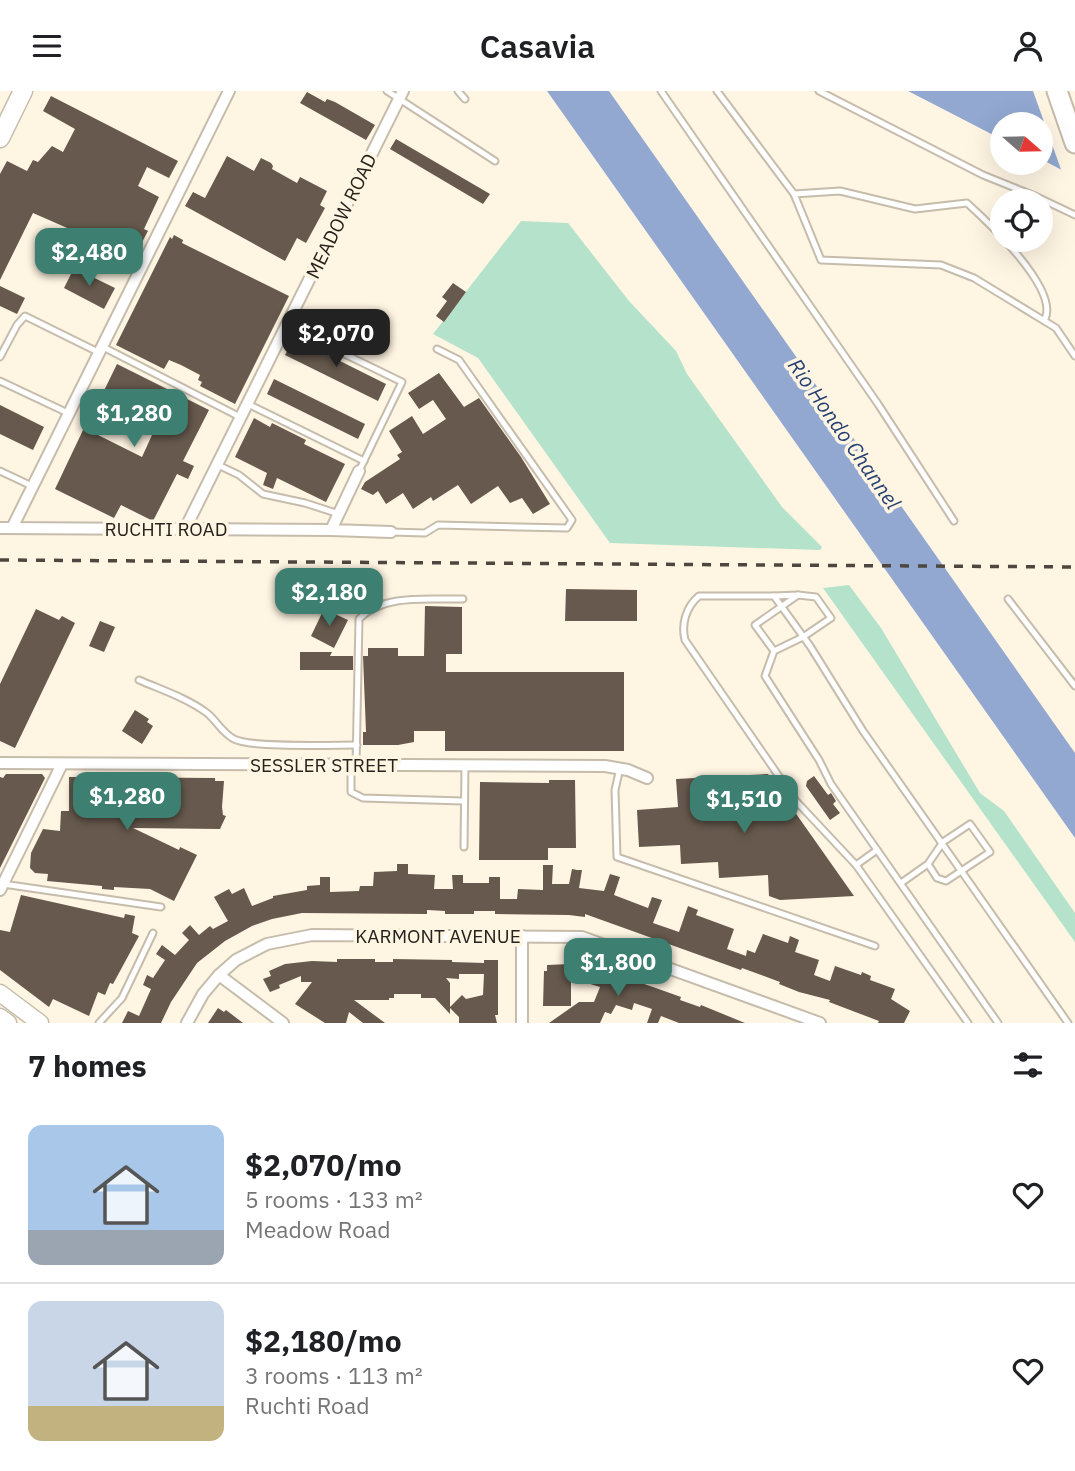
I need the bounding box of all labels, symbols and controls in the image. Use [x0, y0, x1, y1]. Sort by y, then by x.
text: Casavia [480, 25, 595, 67]
icon: menu [28, 27, 66, 65]
icon: person [1009, 27, 1047, 65]
north arrow [990, 112, 1054, 175]
map controls [990, 112, 1053, 252]
street label: MEADOW ROAD [300, 149, 382, 283]
button: locate [990, 189, 1053, 252]
pin: $2,480 [32, 229, 146, 288]
text: $2,480 [51, 236, 127, 266]
pin: $2,070 [279, 309, 393, 369]
text: $2,070 [298, 317, 374, 347]
water label: Rio Hondo Channel [782, 352, 908, 515]
pin: $1,280 [77, 389, 191, 449]
text: $1,280 [96, 397, 172, 427]
street label: RUCHTI ROAD [105, 517, 227, 541]
pin: $2,180 [272, 568, 386, 628]
text: $2,180 [291, 576, 367, 606]
street label: SESSLER STREET [250, 753, 398, 777]
pin: $1,280 [70, 773, 184, 832]
pin: $1,510 [687, 775, 801, 835]
text: $1,280 [89, 780, 165, 810]
text: $1,510 [706, 783, 782, 813]
street label: KARMONT AVENUE [355, 924, 521, 948]
pin: $1,800 [561, 939, 675, 998]
text: $1,800 [580, 946, 656, 976]
text: 7 homes [28, 1046, 147, 1085]
icon: filters [1009, 1046, 1047, 1084]
text: $2,070/mo [245, 1145, 402, 1184]
icon: home [84, 1153, 168, 1237]
icon: heart [1009, 1176, 1047, 1214]
text: 5 rooms · 133 m² [245, 1184, 423, 1214]
text: Meadow Road [245, 1214, 391, 1244]
text: $2,180/mo [245, 1321, 402, 1360]
icon: home [84, 1329, 168, 1413]
icon: heart [1009, 1352, 1047, 1390]
text: 3 rooms · 113 m² [245, 1360, 423, 1390]
text: Ruchti Road [245, 1390, 370, 1420]

